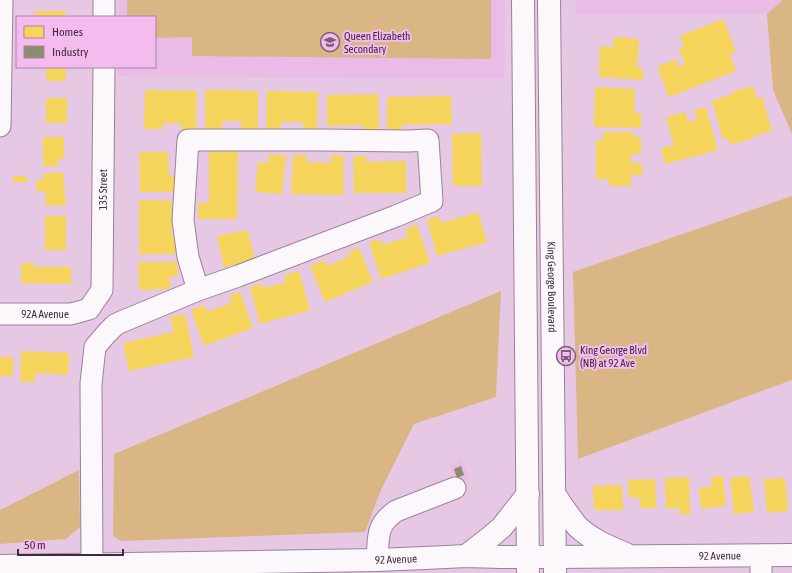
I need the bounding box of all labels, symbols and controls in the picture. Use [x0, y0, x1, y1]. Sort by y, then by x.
legend [16, 16, 156, 68]
text: Homes [52, 25, 83, 39]
place label: Queen Elizabeth Secondary [344, 30, 410, 55]
school or university icon: Queen Elizabeth Secondary [319, 31, 341, 53]
text: Industry [52, 45, 89, 59]
street label: 135 Street [97, 169, 109, 210]
street label: King George Boulevard [546, 241, 558, 332]
street label: 92A Avenue [21, 308, 69, 320]
place label: King George Blvd (NB) at 92 Ave [580, 344, 647, 369]
bus stop icon: King George Blvd (NB) at 92 Ave [555, 345, 577, 367]
scale bar [18, 531, 123, 557]
text: 50 m [24, 538, 46, 552]
street label: 92 Avenue [699, 549, 741, 562]
street label: 92 Avenue [375, 552, 417, 566]

